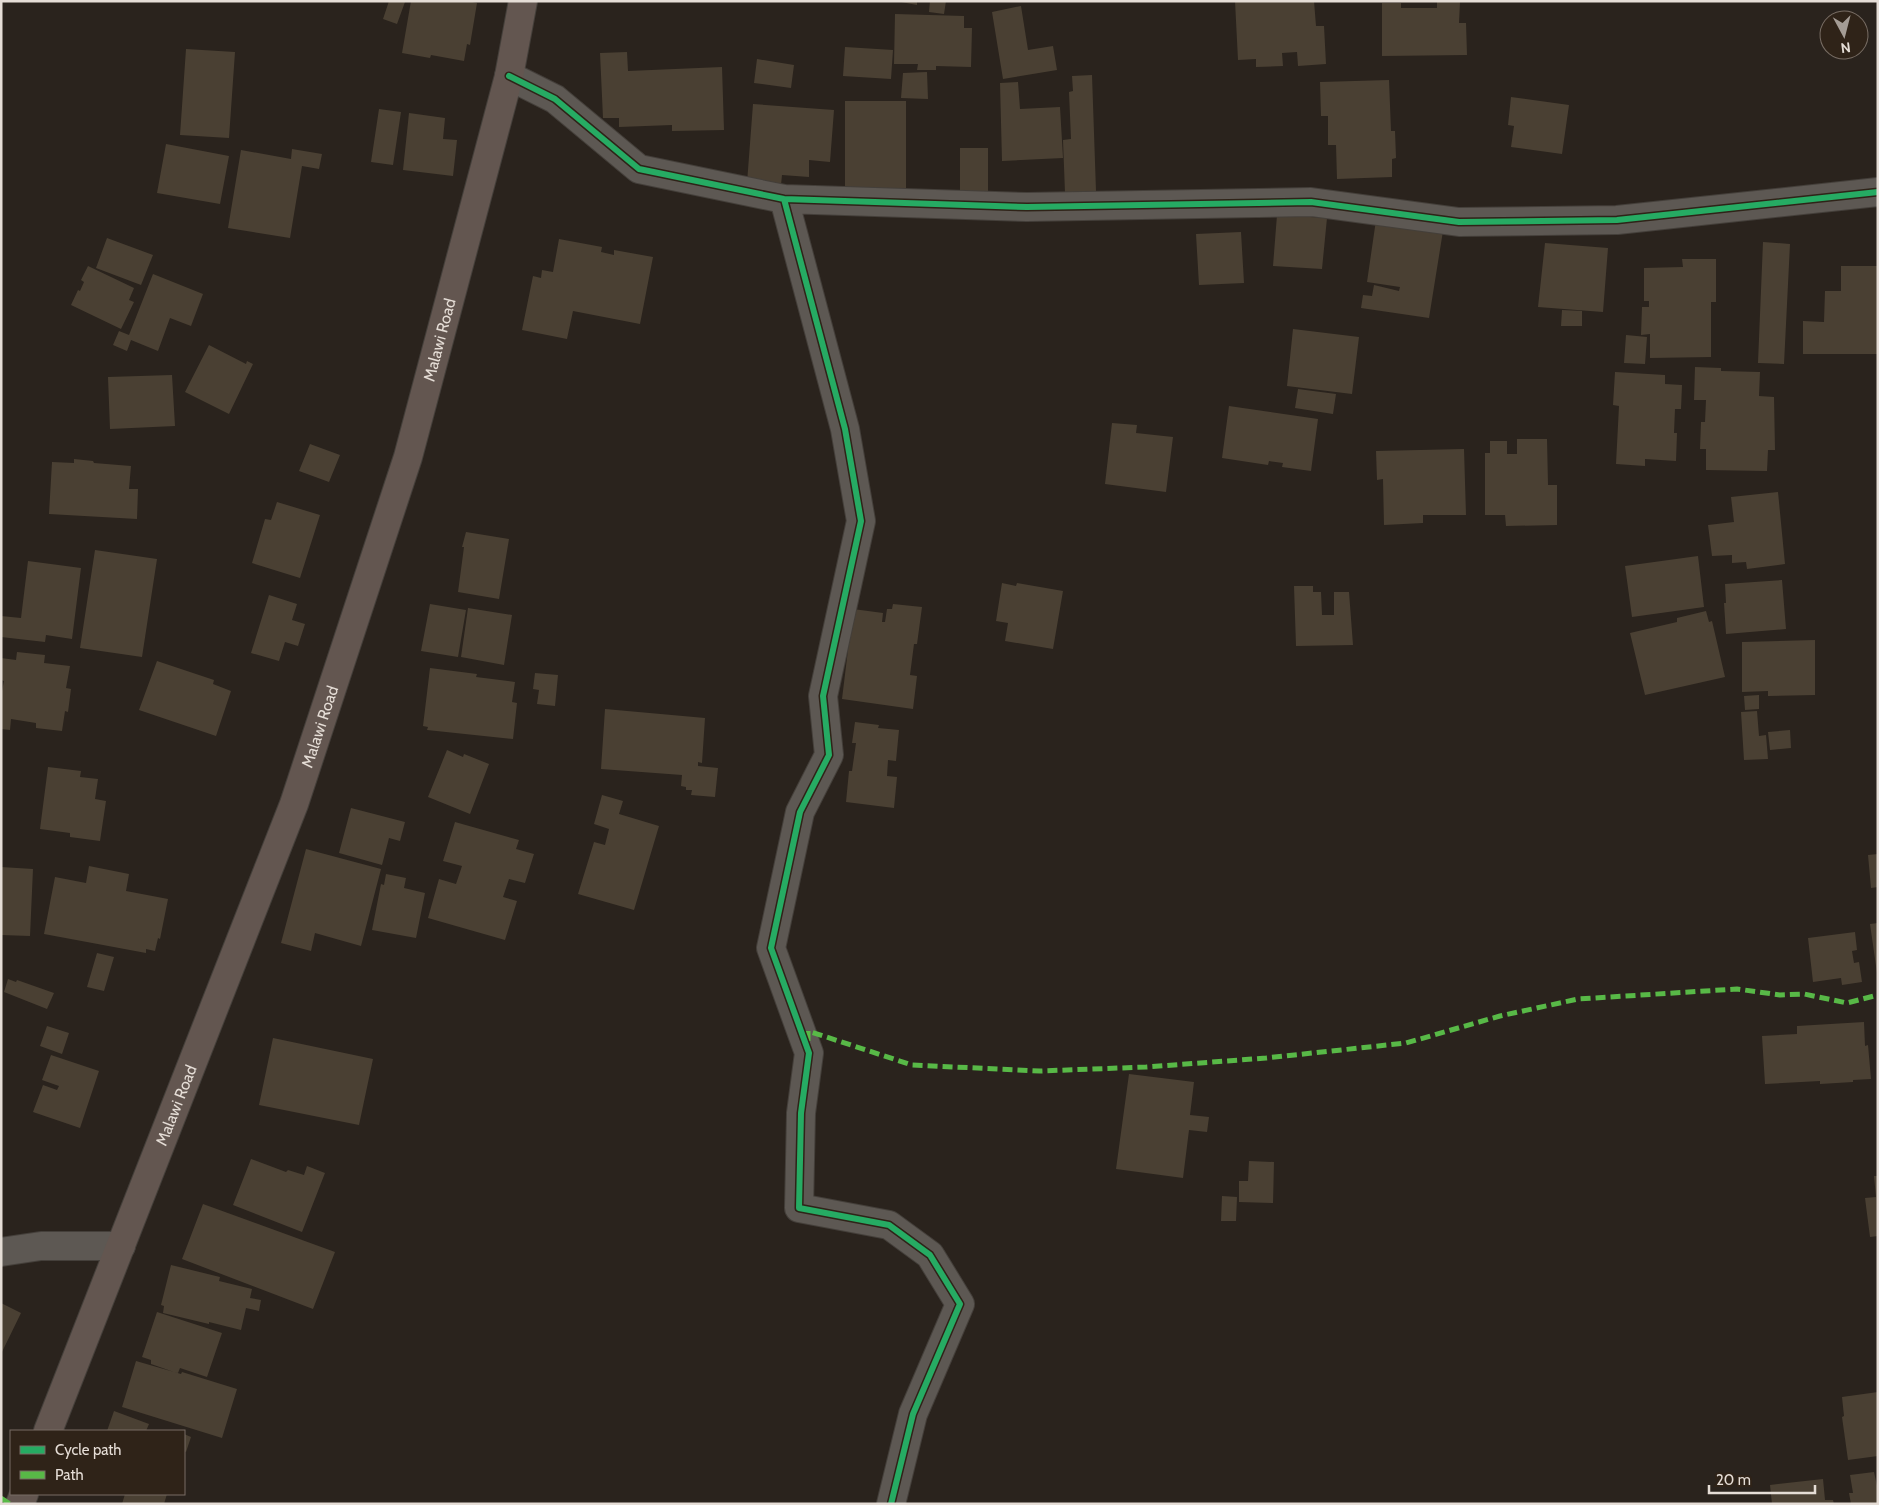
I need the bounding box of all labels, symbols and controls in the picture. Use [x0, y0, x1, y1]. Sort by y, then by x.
north arrow [1819, 10, 1869, 60]
text: N [1840, 38, 1852, 57]
street label: Malawi Road [419, 296, 460, 384]
street label: Malawi Road [298, 683, 342, 770]
street label: Malawi Road [152, 1062, 201, 1149]
legend [10, 1430, 185, 1495]
text: Cycle path [55, 1441, 121, 1459]
scale bar [1709, 1462, 1815, 1494]
text: Path [55, 1466, 84, 1484]
text: 20 m [1716, 1471, 1751, 1489]

